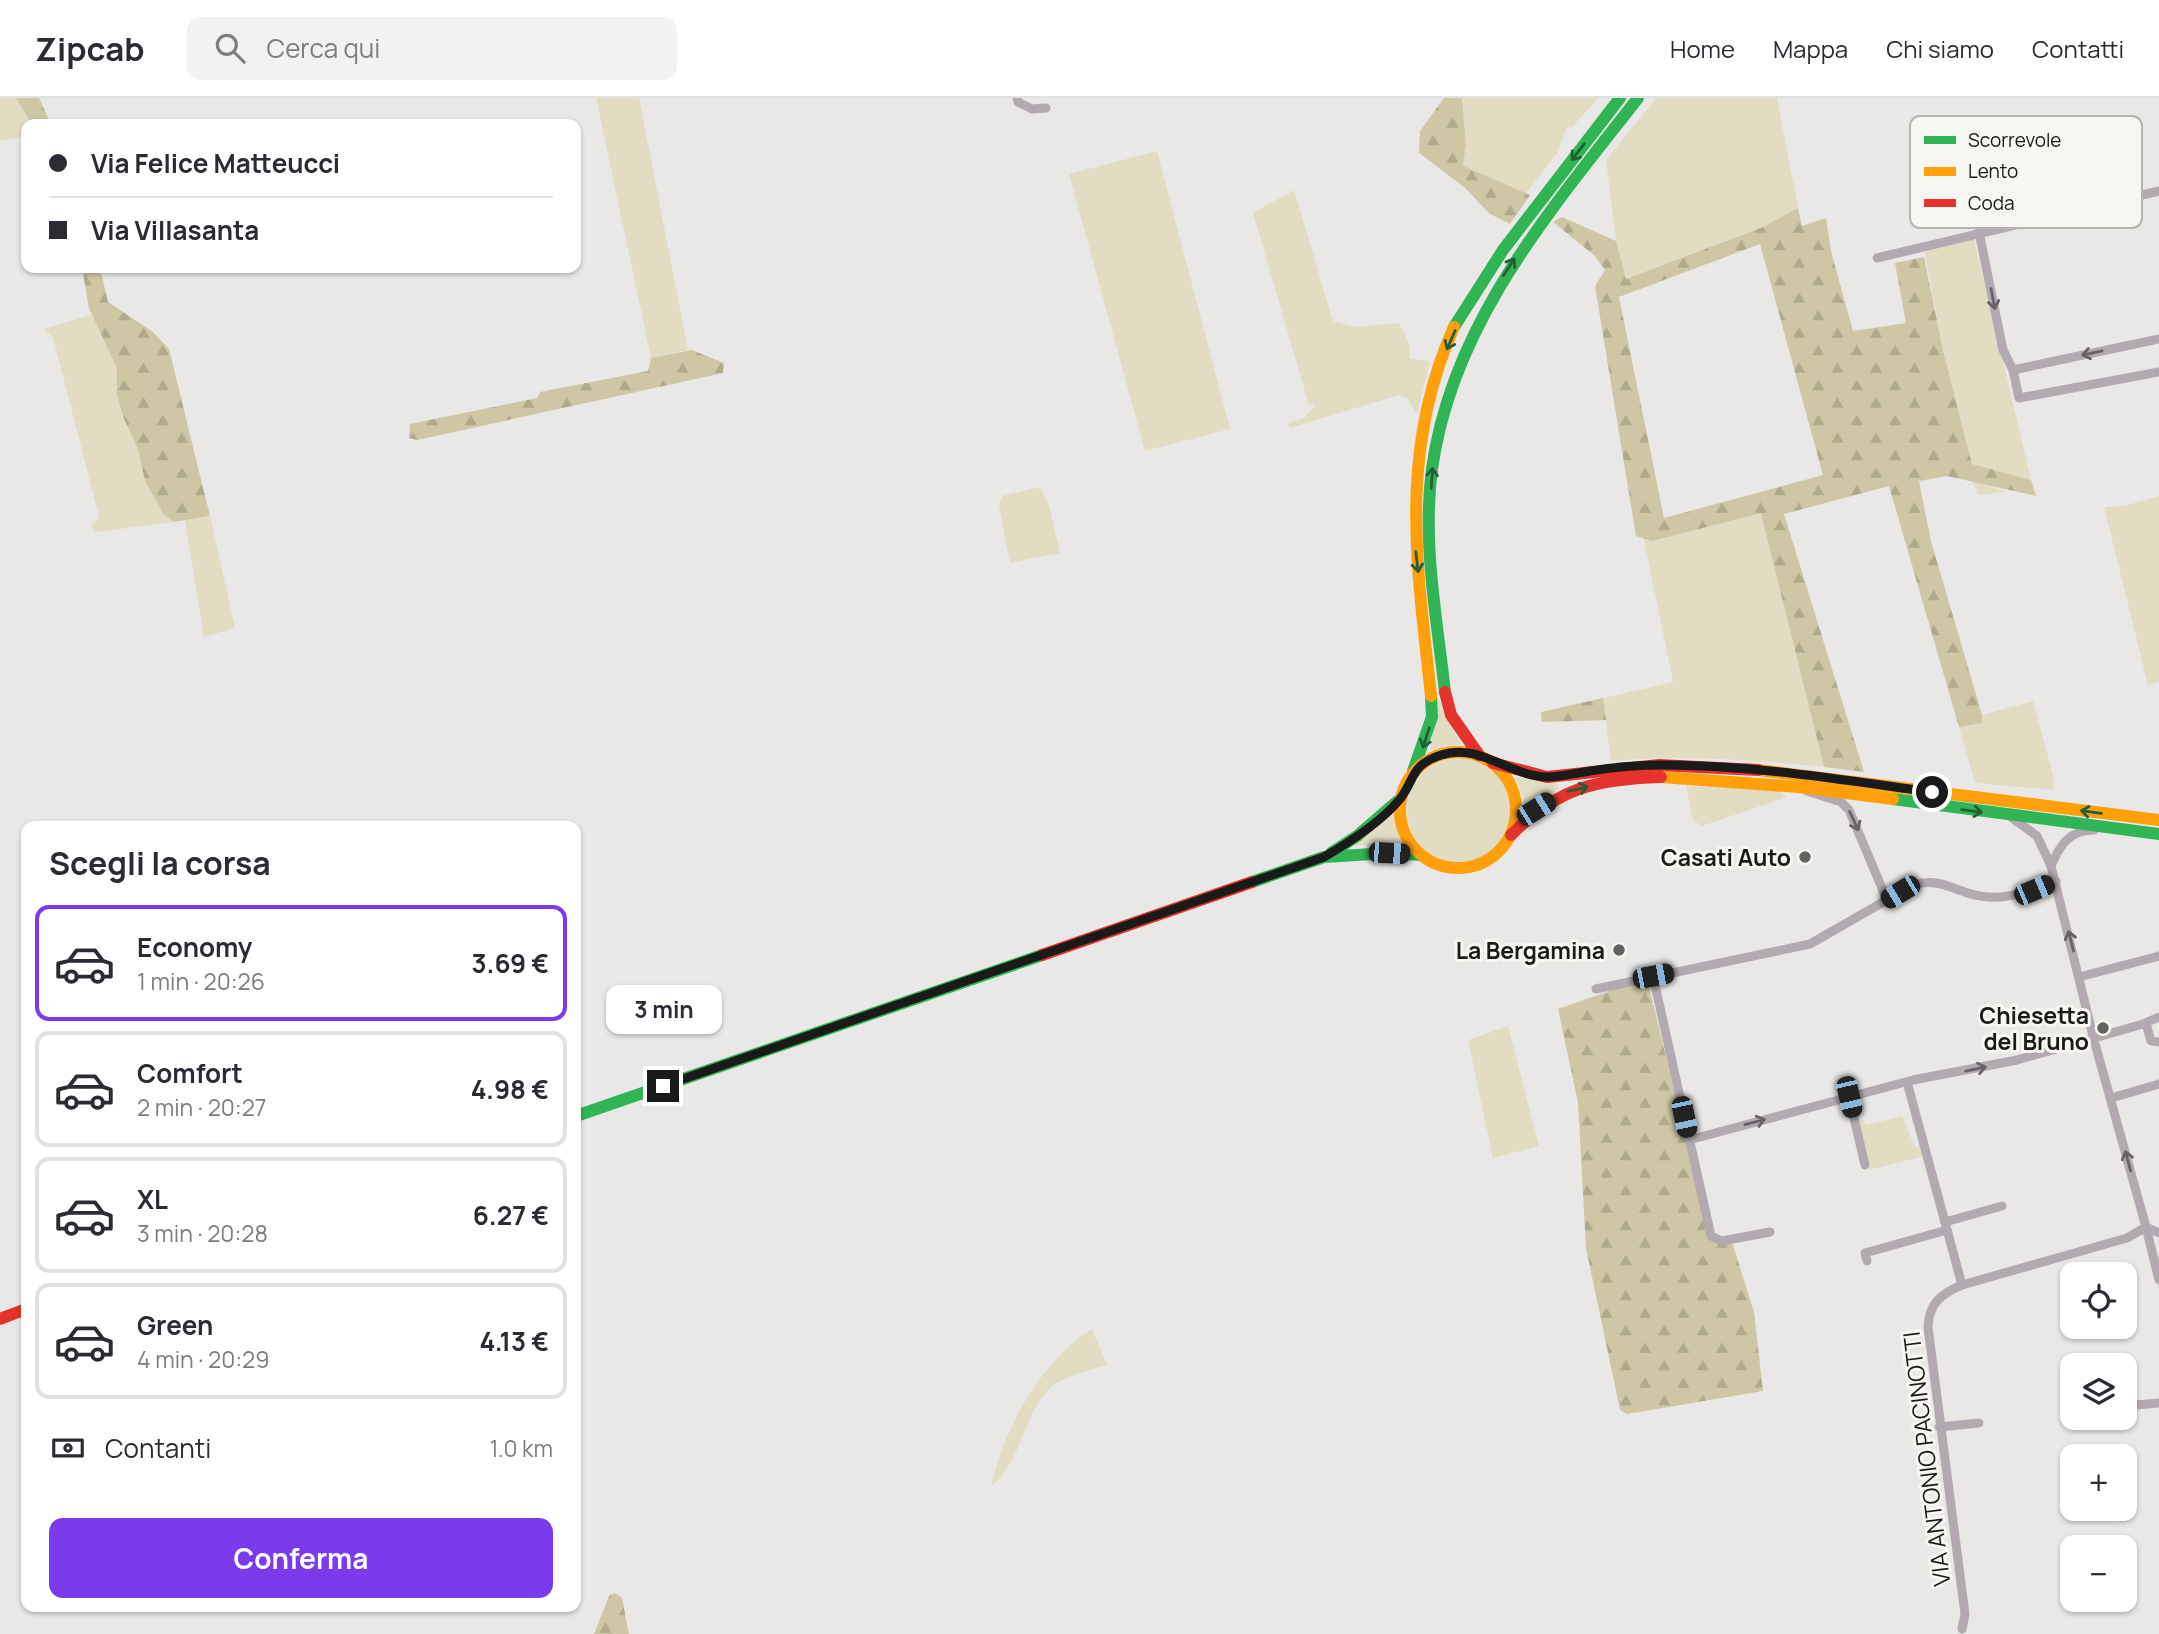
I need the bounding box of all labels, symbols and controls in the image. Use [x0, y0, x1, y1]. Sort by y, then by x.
search box [187, 17, 677, 80]
text: Zipcab [35, 26, 145, 71]
icon: search [211, 29, 249, 67]
text: Cerca qui [267, 30, 380, 66]
text: Home [1670, 32, 1735, 65]
text: Mappa [1773, 32, 1848, 65]
text: Chi siamo [1886, 32, 1994, 65]
text: Contatti [2032, 32, 2124, 65]
legend [1910, 116, 2142, 228]
text: Scorrevole [1968, 127, 2061, 153]
one-way arrow [1571, 142, 1586, 161]
text: Via Felice Matteucci [91, 145, 340, 181]
text: Lento [1968, 158, 2018, 184]
text: Coda [1968, 190, 2015, 216]
text: Via Villasanta [91, 212, 259, 248]
one-way arrow [1502, 258, 1516, 277]
one-way arrow [1987, 287, 2000, 310]
one-way arrow [1444, 328, 1457, 350]
one-way arrow [2081, 347, 2104, 360]
one-way arrow [1426, 467, 1439, 490]
one-way arrow [1410, 550, 1423, 572]
one-way arrow [1418, 727, 1431, 749]
route start [1916, 776, 1948, 808]
one-way arrow [1566, 781, 1589, 795]
car [1513, 789, 1560, 829]
one-way arrow [1960, 804, 1983, 817]
one-way arrow [2080, 805, 2103, 818]
one-way arrow [1848, 810, 1861, 831]
text: Scegli la corsa [49, 841, 271, 885]
car [1368, 841, 1411, 865]
place label: Casati Auto [1661, 841, 1791, 873]
marker: Casati Auto [1797, 849, 1813, 865]
car [1877, 872, 1924, 912]
car [2011, 872, 2058, 908]
text: Economy [137, 929, 252, 965]
one-way arrow [2064, 930, 2077, 953]
icon: car [53, 932, 116, 995]
place label: La Bergamina [1456, 934, 1605, 966]
marker: La Bergamina [1611, 942, 1627, 958]
text: 3.69 € [471, 945, 549, 981]
car [1631, 962, 1676, 990]
text: 1 min · 20:26 [137, 965, 265, 997]
callout: 3 min [605, 984, 721, 1034]
text: 3 min [634, 993, 694, 1025]
place label: Chiesetta del Bruno [1979, 999, 2089, 1057]
marker: Chiesetta del Bruno [2095, 1020, 2111, 1036]
text: Comfort [137, 1055, 243, 1091]
icon: car [53, 1058, 116, 1121]
one-way arrow [1964, 1062, 1987, 1076]
route end [647, 1070, 679, 1102]
text: 4.98 € [471, 1071, 549, 1107]
car [1835, 1074, 1864, 1120]
text: 2 min · 20:27 [137, 1091, 266, 1123]
car [1670, 1094, 1699, 1140]
one-way arrow [1743, 1115, 1766, 1128]
one-way arrow [2121, 1150, 2134, 1173]
text: XL [137, 1181, 168, 1217]
icon: car [53, 1184, 116, 1247]
text: 6.27 € [473, 1197, 549, 1233]
text: 3 min · 20:28 [137, 1217, 268, 1249]
map controls [2060, 1262, 2137, 1612]
button: locate [2060, 1262, 2137, 1339]
text: Green [137, 1307, 213, 1343]
icon: car [53, 1310, 116, 1373]
text: 4.13 € [479, 1323, 549, 1359]
street label: VIA ANTONIO PACINOTTI [1895, 1330, 1957, 1588]
text: 4 min · 20:29 [137, 1343, 270, 1375]
button: layers [2060, 1353, 2137, 1430]
icon: cash [49, 1429, 87, 1467]
text: Contanti [105, 1430, 211, 1466]
text: 1.0 km [490, 1432, 553, 1464]
button: + [2060, 1444, 2137, 1521]
button: Conferma [49, 1518, 553, 1598]
button: − [2060, 1535, 2137, 1612]

